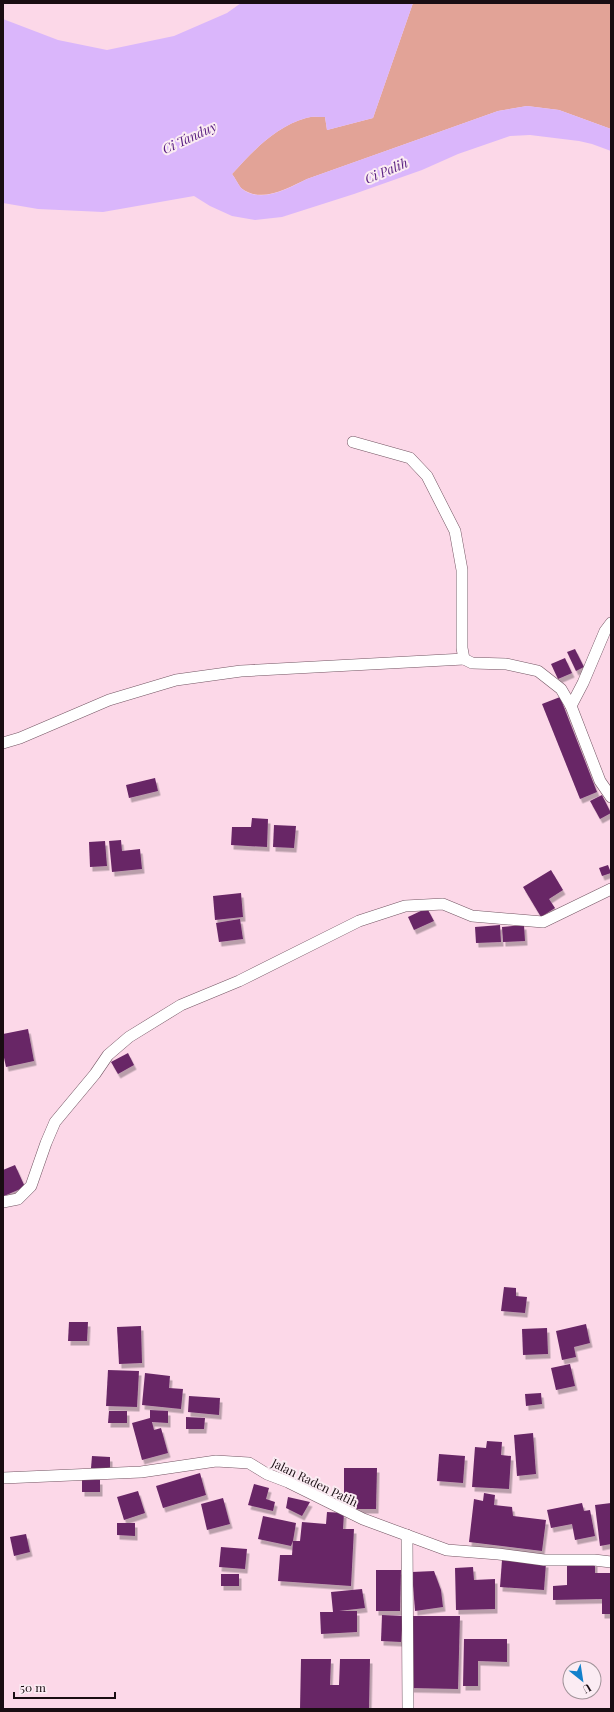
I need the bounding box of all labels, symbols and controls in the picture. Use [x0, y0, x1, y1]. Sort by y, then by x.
water label: Ci Tanduy [159, 117, 219, 157]
water label: Ci Palih [362, 153, 410, 187]
street label: Jalan Raden Patih [268, 1454, 361, 1510]
north arrow [562, 1660, 602, 1700]
scale bar [14, 1674, 115, 1700]
text: 50 m [20, 1679, 46, 1695]
text: U [580, 1681, 594, 1698]

